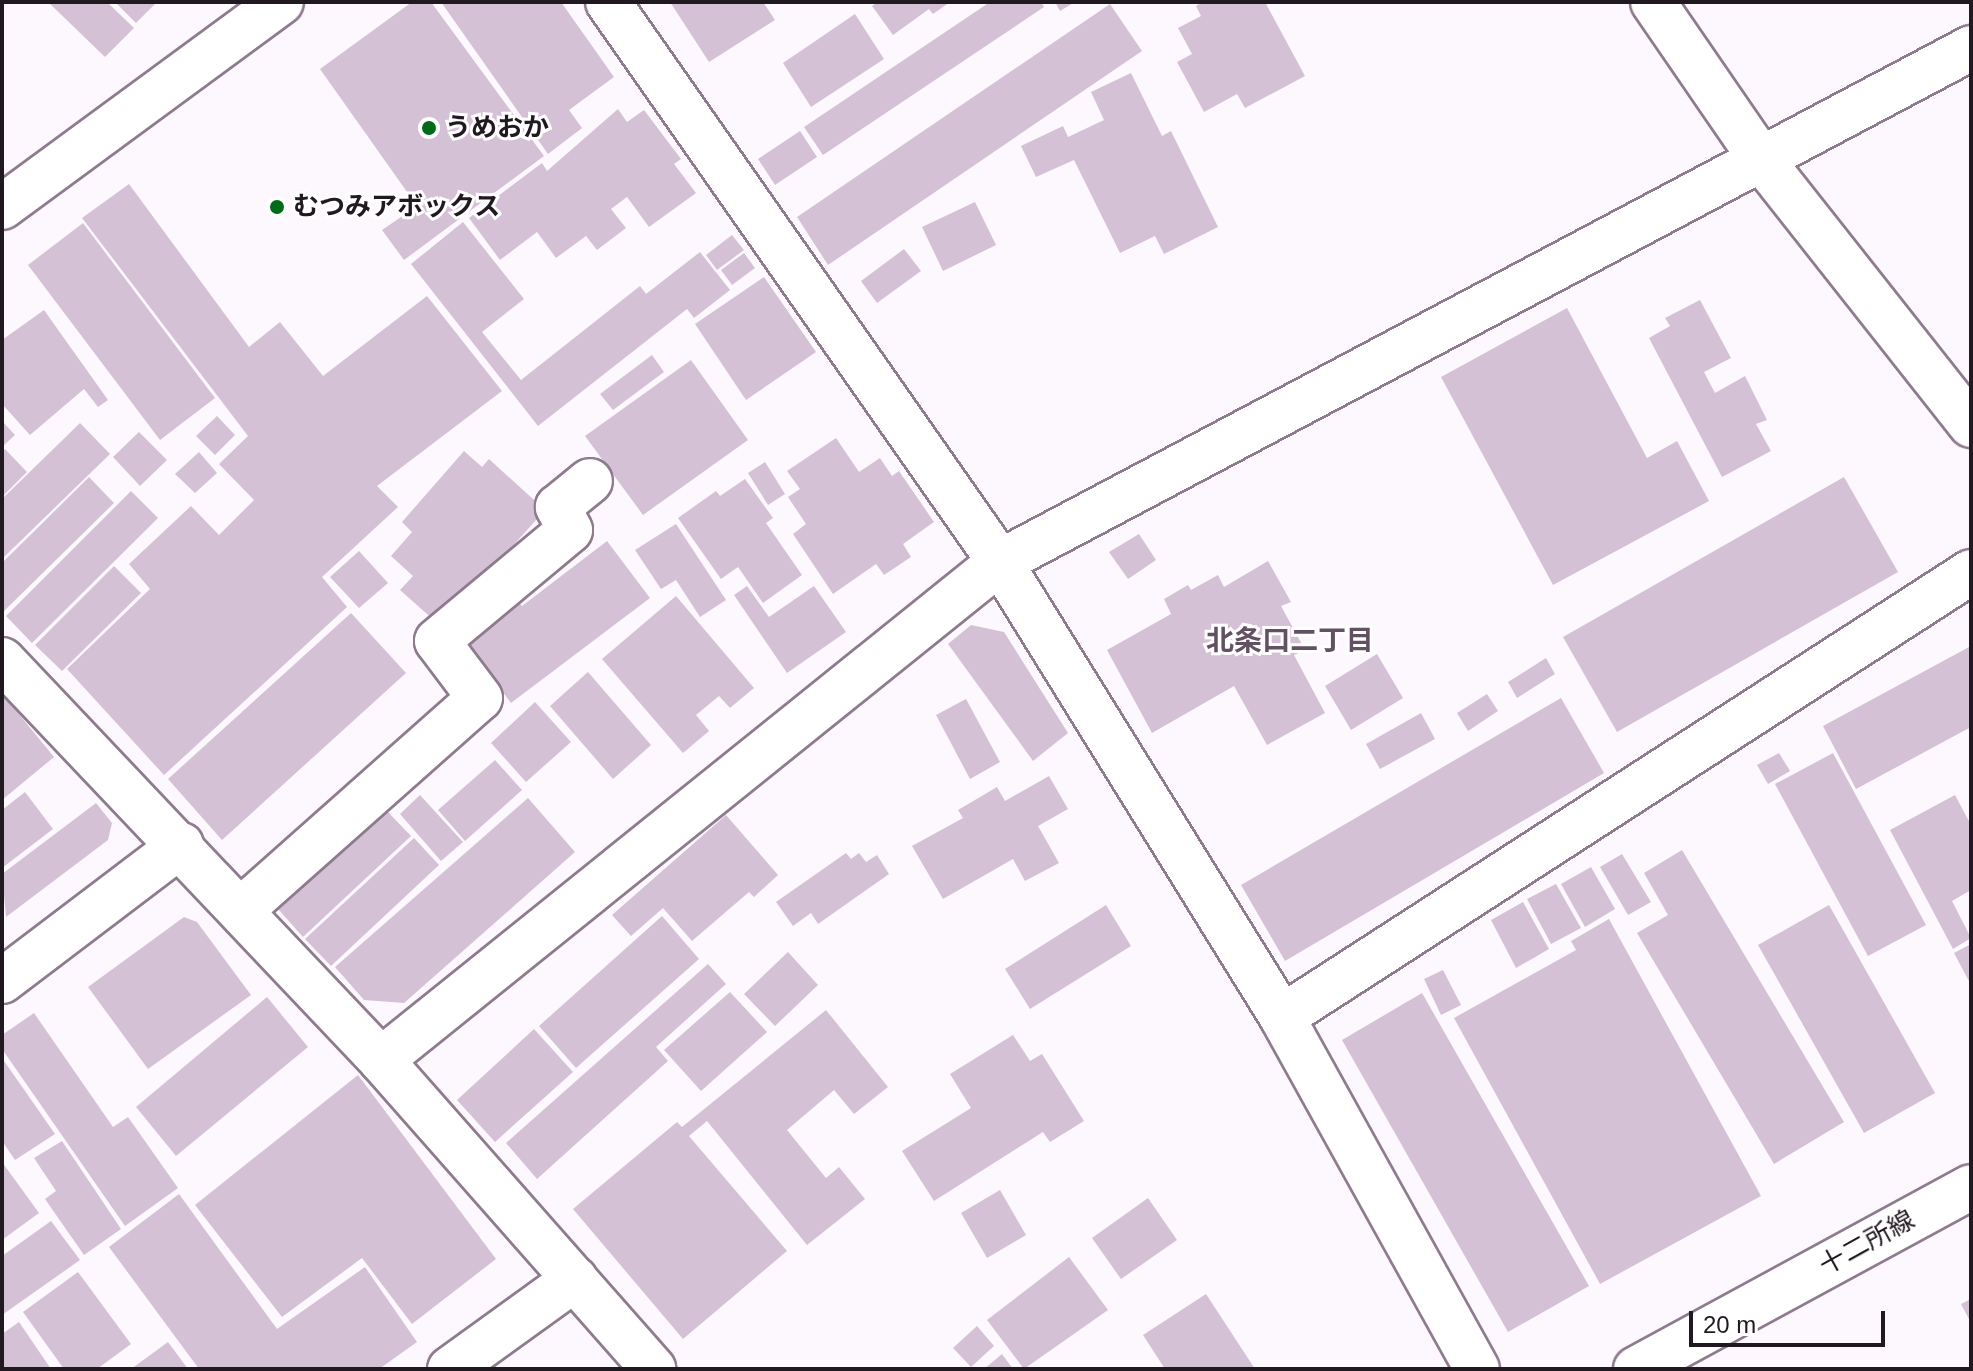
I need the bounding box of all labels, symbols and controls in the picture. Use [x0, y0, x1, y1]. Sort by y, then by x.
place label: うめおか [445, 112, 549, 144]
marker: うめおか [420, 119, 438, 137]
place label: むつみアボックス [293, 191, 501, 223]
marker: むつみアボックス [268, 198, 286, 216]
district label: 北条口二丁目 [1206, 624, 1374, 658]
street label: 十二所線 [1814, 1204, 1920, 1282]
scale bar [1693, 1295, 1889, 1345]
text: 20 m [1703, 1311, 1756, 1338]

